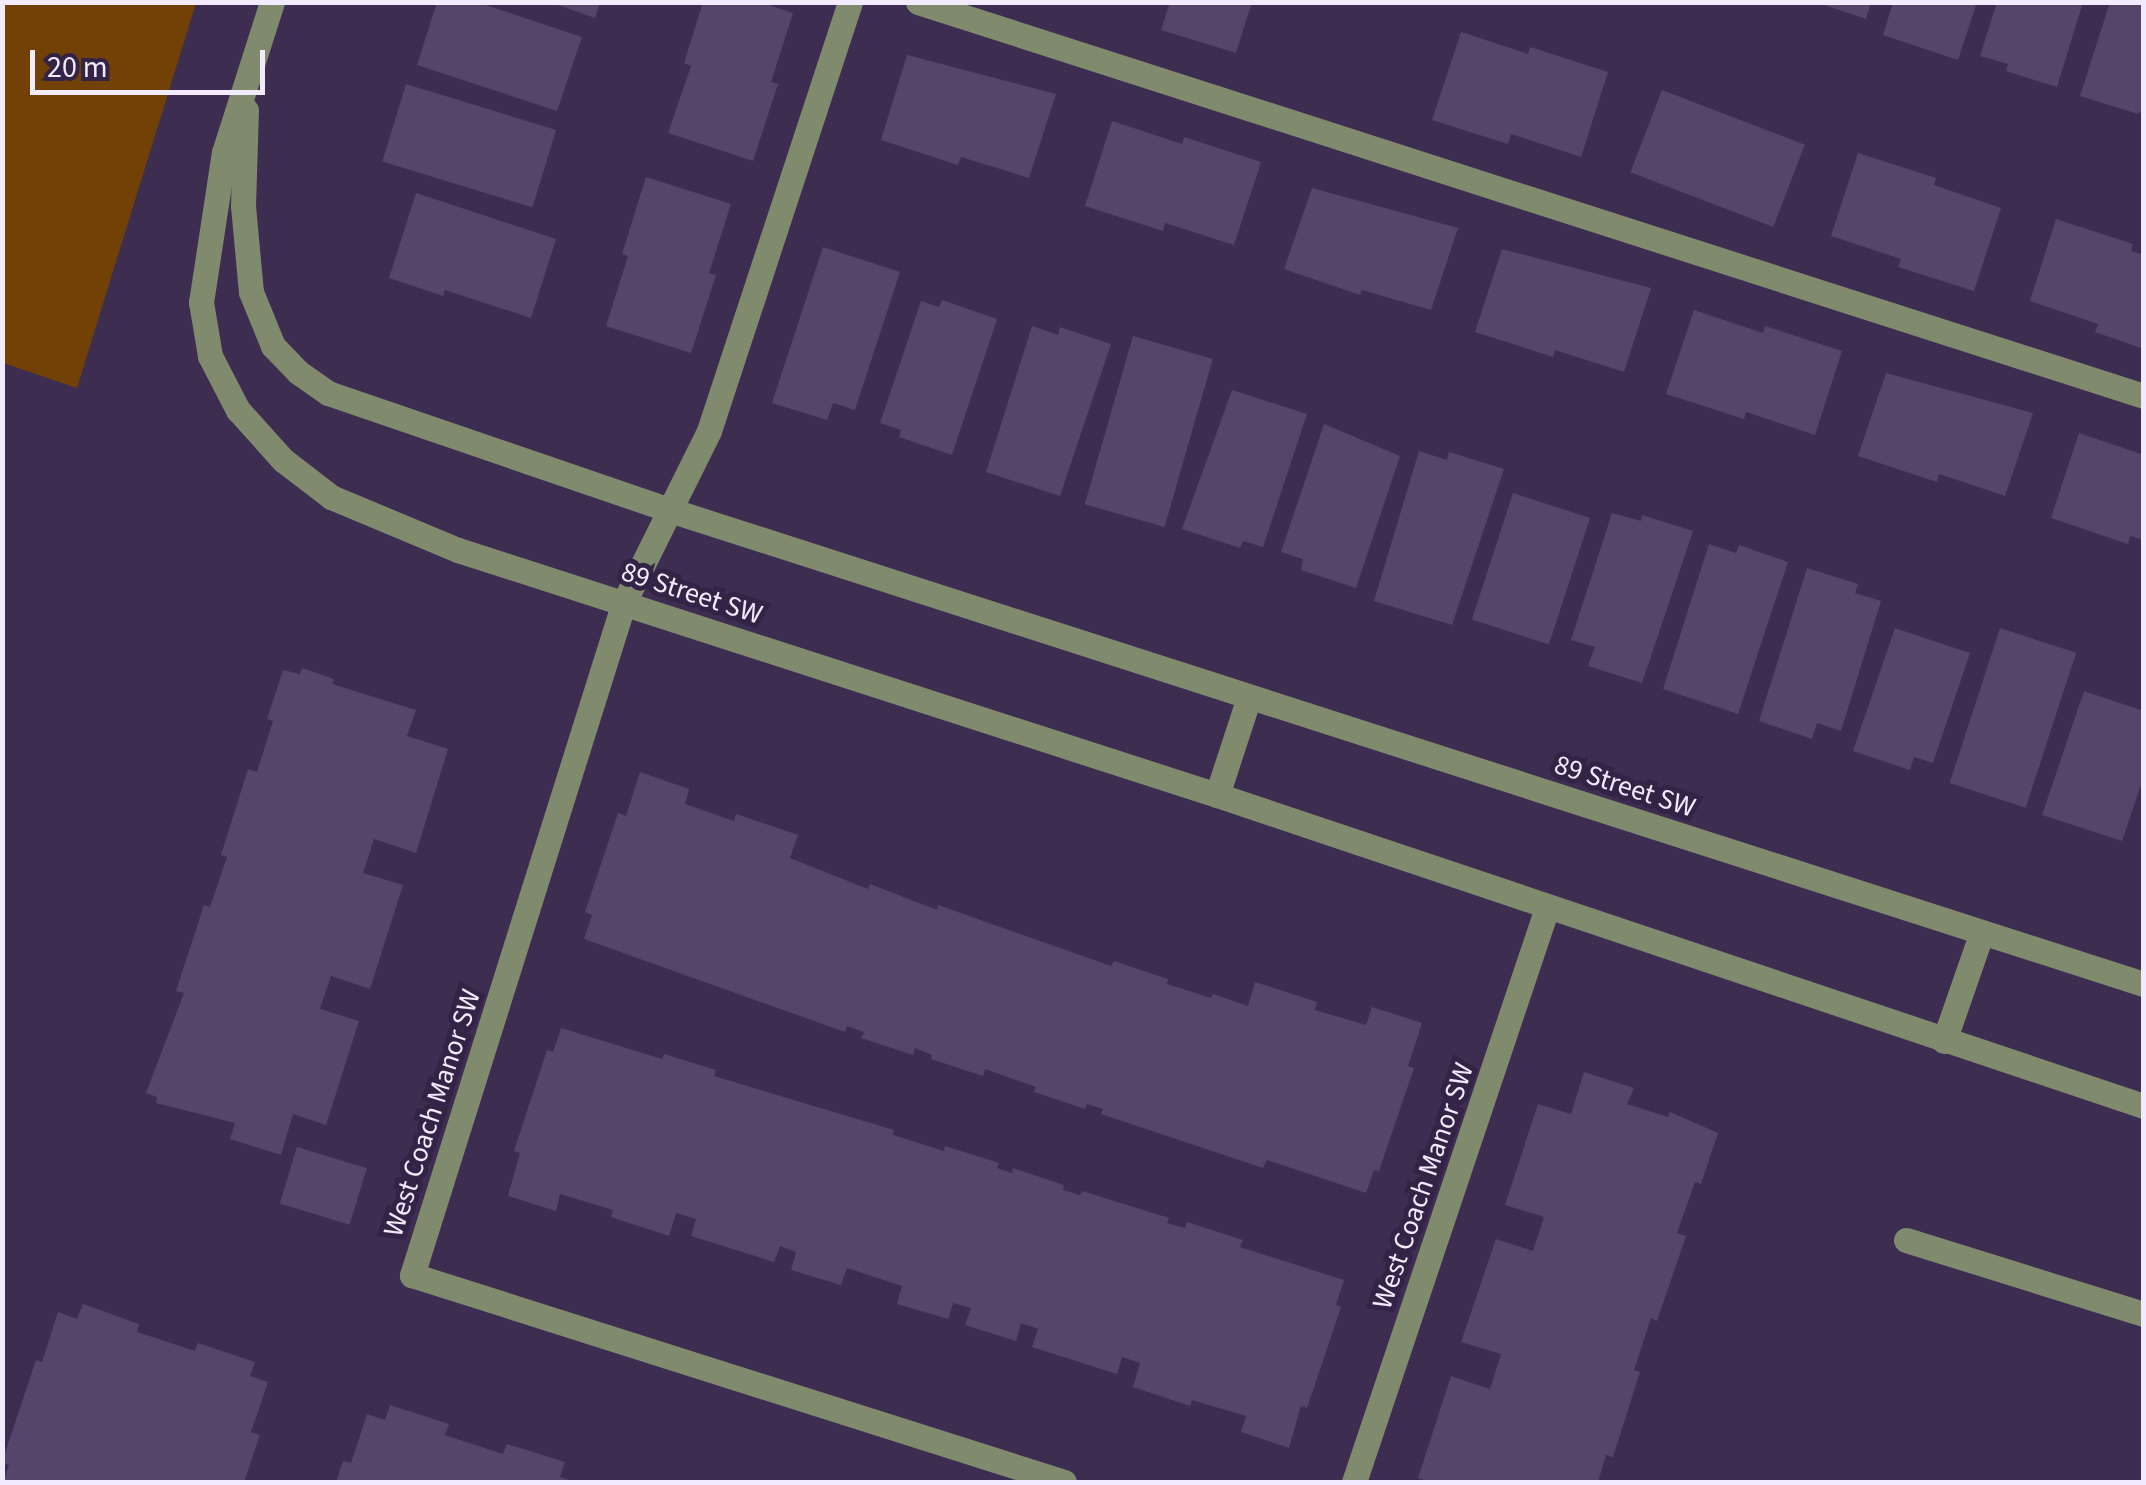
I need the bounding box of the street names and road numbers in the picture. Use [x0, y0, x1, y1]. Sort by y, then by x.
street label: 89 Street SW [617, 554, 767, 632]
street label: 89 Street SW [1550, 747, 1700, 825]
street label: West Coach Manor SW [376, 985, 488, 1241]
street label: West Coach Manor SW [1365, 1059, 1481, 1313]

